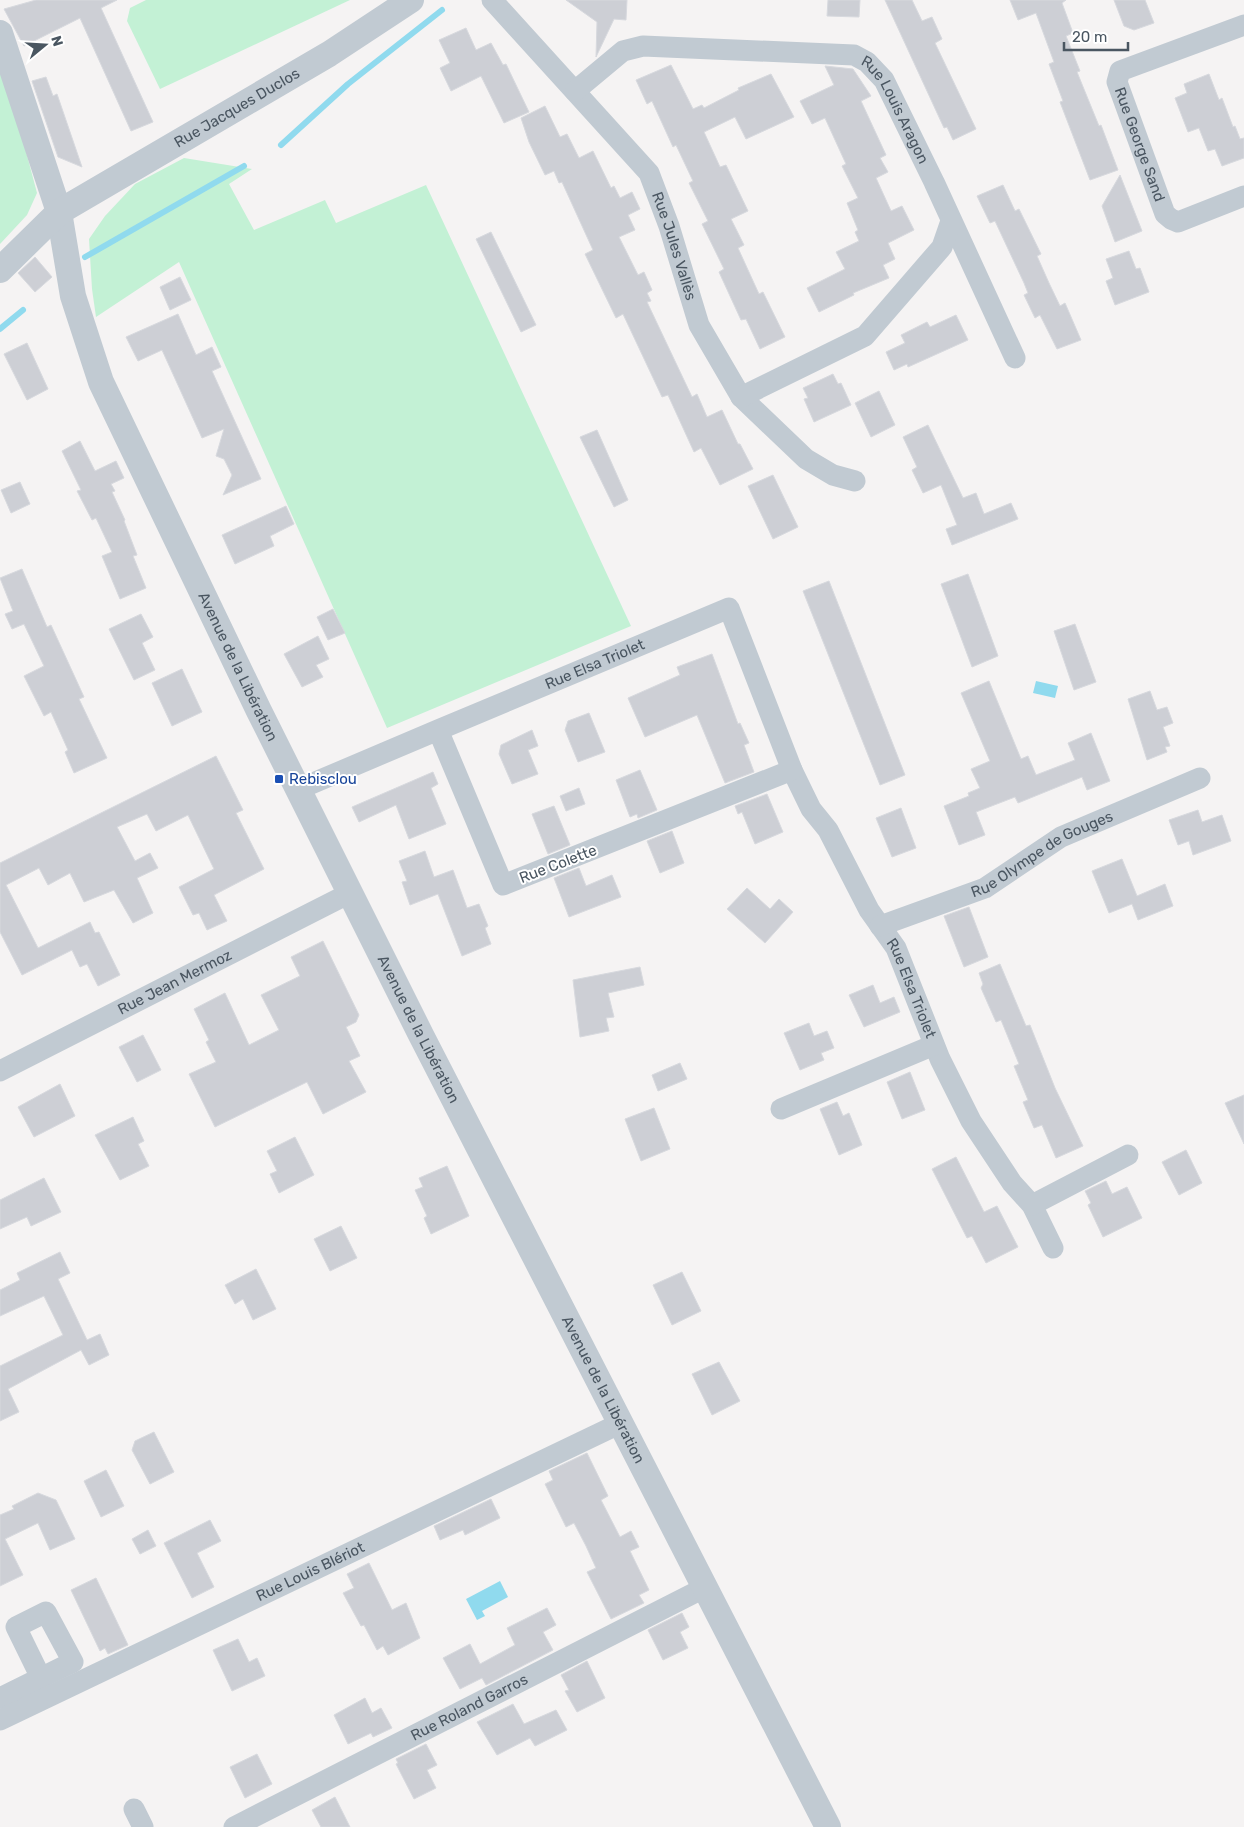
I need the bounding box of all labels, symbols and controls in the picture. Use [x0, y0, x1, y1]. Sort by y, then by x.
north arrow [20, 20, 70, 70]
scale bar [1064, 20, 1128, 52]
text: 20 m [1072, 28, 1107, 46]
text: N [47, 34, 67, 49]
street label: Rue Louis Aragon [858, 52, 933, 167]
street label: Rue Jacques Duclos [171, 64, 303, 152]
street label: Rue George Sand [1111, 85, 1169, 204]
street label: Rue Jules Vallès [648, 189, 700, 303]
street label: Avenue de la Libération [194, 589, 282, 744]
street label: Rue Elsa Triolet [542, 635, 647, 693]
place label: Rebisclou [289, 770, 357, 788]
marker: Rebisclou [273, 773, 285, 785]
street label: Rue Olympe de Gouges [968, 807, 1116, 901]
street label: Rue Colette [517, 841, 599, 887]
street label: Rue Elsa Triolet [883, 935, 940, 1041]
street label: Rue Jean Mermoz [115, 946, 235, 1019]
street label: Avenue de la Libération [374, 952, 463, 1106]
street label: Avenue de la Libération [558, 1313, 649, 1466]
street label: Rue Louis Blériot [253, 1538, 367, 1605]
street label: Rue Roland Garros [408, 1670, 531, 1745]

